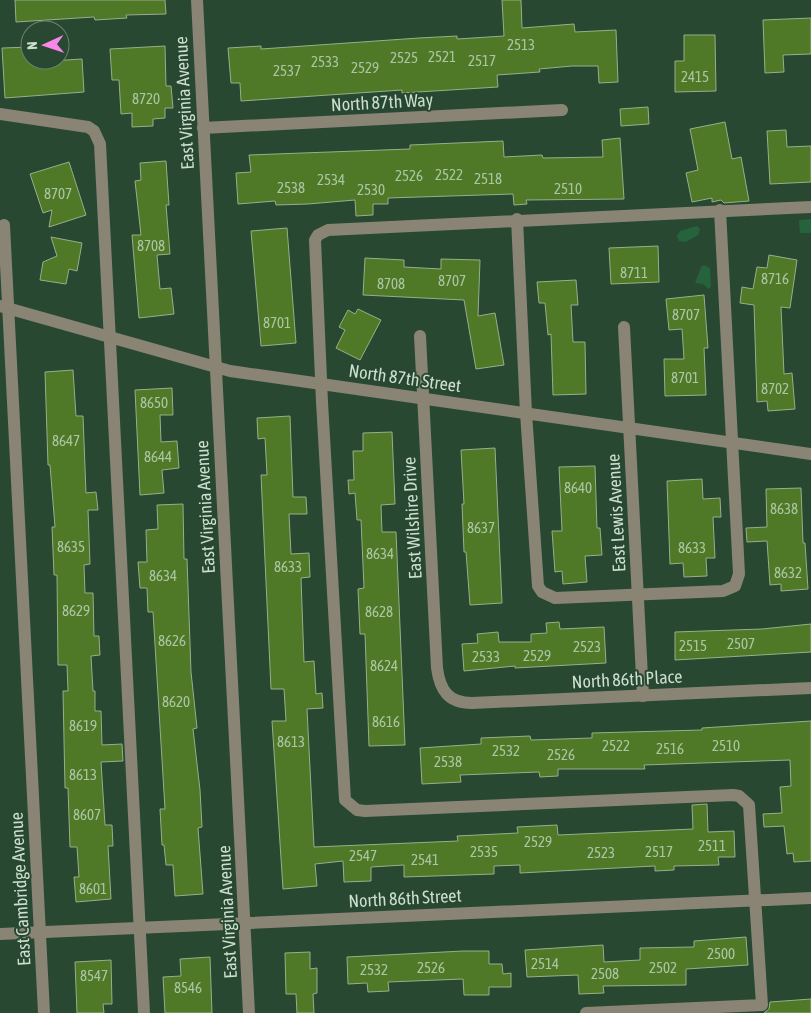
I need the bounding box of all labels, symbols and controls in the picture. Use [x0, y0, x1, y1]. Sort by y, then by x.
north arrow [20, 20, 70, 70]
street label: East Virginia Avenue [170, 36, 198, 170]
house number: 2513 [507, 36, 535, 53]
text: N [24, 41, 40, 50]
house number: 2521 [428, 48, 456, 65]
house number: 2525 [390, 49, 418, 66]
house number: 2517 [468, 52, 496, 69]
house number: 2533 [311, 53, 339, 70]
house number: 2529 [351, 59, 379, 76]
house number: 2537 [273, 62, 301, 79]
house number: 2415 [681, 68, 709, 85]
street label: North 87th Way [330, 89, 434, 115]
house number: 8720 [132, 90, 160, 107]
house number: 2522 [435, 166, 463, 183]
house number: 2526 [395, 167, 423, 184]
house number: 2518 [474, 170, 502, 187]
house number: 2534 [317, 171, 345, 188]
house number: 2538 [277, 179, 305, 196]
house number: 2510 [554, 180, 582, 197]
house number: 2530 [357, 181, 385, 198]
house number: 8707 [44, 185, 72, 202]
house number: 8708 [137, 237, 165, 254]
house number: 8711 [620, 264, 648, 281]
house number: 8716 [761, 270, 789, 287]
house number: 8707 [438, 272, 466, 289]
house number: 8708 [377, 275, 405, 292]
house number: 8707 [672, 306, 700, 323]
house number: 8701 [263, 314, 291, 331]
street label: North 87th Street [347, 360, 463, 396]
house number: 8701 [671, 369, 699, 386]
house number: 8702 [761, 380, 789, 397]
house number: 8650 [140, 394, 168, 411]
house number: 8647 [52, 432, 80, 449]
street label: East Virginia Avenue [191, 440, 219, 574]
house number: 8644 [144, 448, 172, 465]
street label: East Lewis Avenue [602, 453, 630, 573]
street label: East Wilshire Drive [398, 456, 426, 580]
house number: 8640 [564, 479, 592, 496]
house number: 8638 [770, 500, 798, 517]
house number: 8637 [467, 519, 495, 536]
house number: 8635 [57, 538, 85, 555]
house number: 8633 [678, 539, 706, 556]
house number: 8634 [366, 545, 394, 562]
house number: 8633 [274, 558, 302, 575]
house number: 8632 [774, 564, 802, 581]
house number: 8634 [149, 567, 177, 584]
house number: 8629 [62, 602, 90, 619]
house number: 8628 [365, 603, 393, 620]
house number: 8626 [158, 632, 186, 649]
house number: 2507 [727, 635, 755, 652]
house number: 2515 [679, 637, 707, 654]
house number: 2523 [573, 638, 601, 655]
house number: 2529 [523, 647, 551, 664]
house number: 2533 [472, 648, 500, 665]
house number: 8624 [370, 657, 398, 674]
street label: North 86th Place [571, 666, 683, 692]
house number: 8620 [162, 693, 190, 710]
house number: 8616 [372, 713, 400, 730]
house number: 8619 [69, 717, 97, 734]
house number: 8613 [277, 733, 305, 750]
house number: 2522 [602, 737, 630, 754]
house number: 2510 [712, 737, 740, 754]
house number: 2516 [656, 740, 684, 757]
house number: 2532 [492, 742, 520, 759]
house number: 2526 [547, 746, 575, 763]
house number: 2538 [434, 753, 462, 770]
house number: 8613 [69, 766, 97, 783]
house number: 8607 [73, 806, 101, 823]
street label: East Cambridge Avenue [5, 812, 35, 966]
house number: 2529 [524, 833, 552, 850]
house number: 2511 [698, 837, 726, 854]
house number: 2535 [470, 843, 498, 860]
house number: 2517 [645, 843, 673, 860]
house number: 2523 [587, 844, 615, 861]
street label: East Virginia Avenue [213, 845, 241, 979]
house number: 2547 [349, 847, 377, 864]
house number: 2541 [411, 851, 439, 868]
house number: 8601 [79, 880, 107, 897]
street label: North 86th Street [348, 885, 462, 911]
house number: 2500 [707, 945, 735, 962]
house number: 2514 [531, 955, 559, 972]
house number: 2526 [417, 959, 445, 976]
house number: 2502 [649, 959, 677, 976]
house number: 2532 [360, 961, 388, 978]
house number: 2508 [591, 965, 619, 982]
house number: 8547 [80, 967, 108, 984]
house number: 8546 [174, 979, 202, 996]

